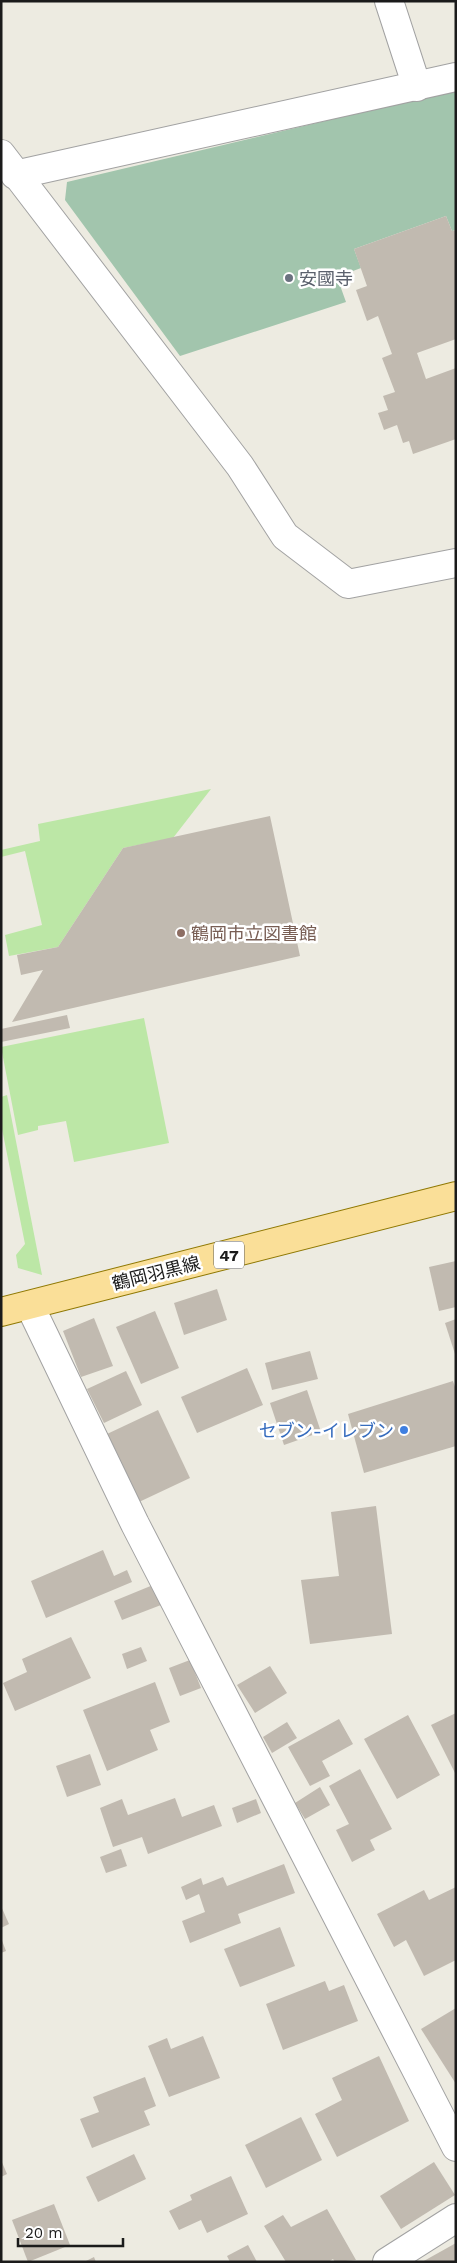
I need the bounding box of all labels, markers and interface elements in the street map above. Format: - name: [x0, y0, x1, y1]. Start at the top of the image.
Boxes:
- place label: 安國寺: [299, 268, 353, 289]
- marker: 安國寺: [283, 272, 295, 284]
- place label: 鶴岡市立図書館: [191, 923, 317, 944]
- marker: 鶴岡市立図書館: [175, 927, 187, 939]
- road number: 47: [214, 1242, 244, 1268]
- street label: 鶴岡羽黒線: [110, 1252, 202, 1294]
- place label: セブン-イレブン: [259, 1420, 394, 1441]
- marker: セブン-イレブン: [398, 1424, 410, 1436]
- scale bar: [18, 2216, 122, 2248]
- text: 20 m: [25, 2224, 63, 2242]

